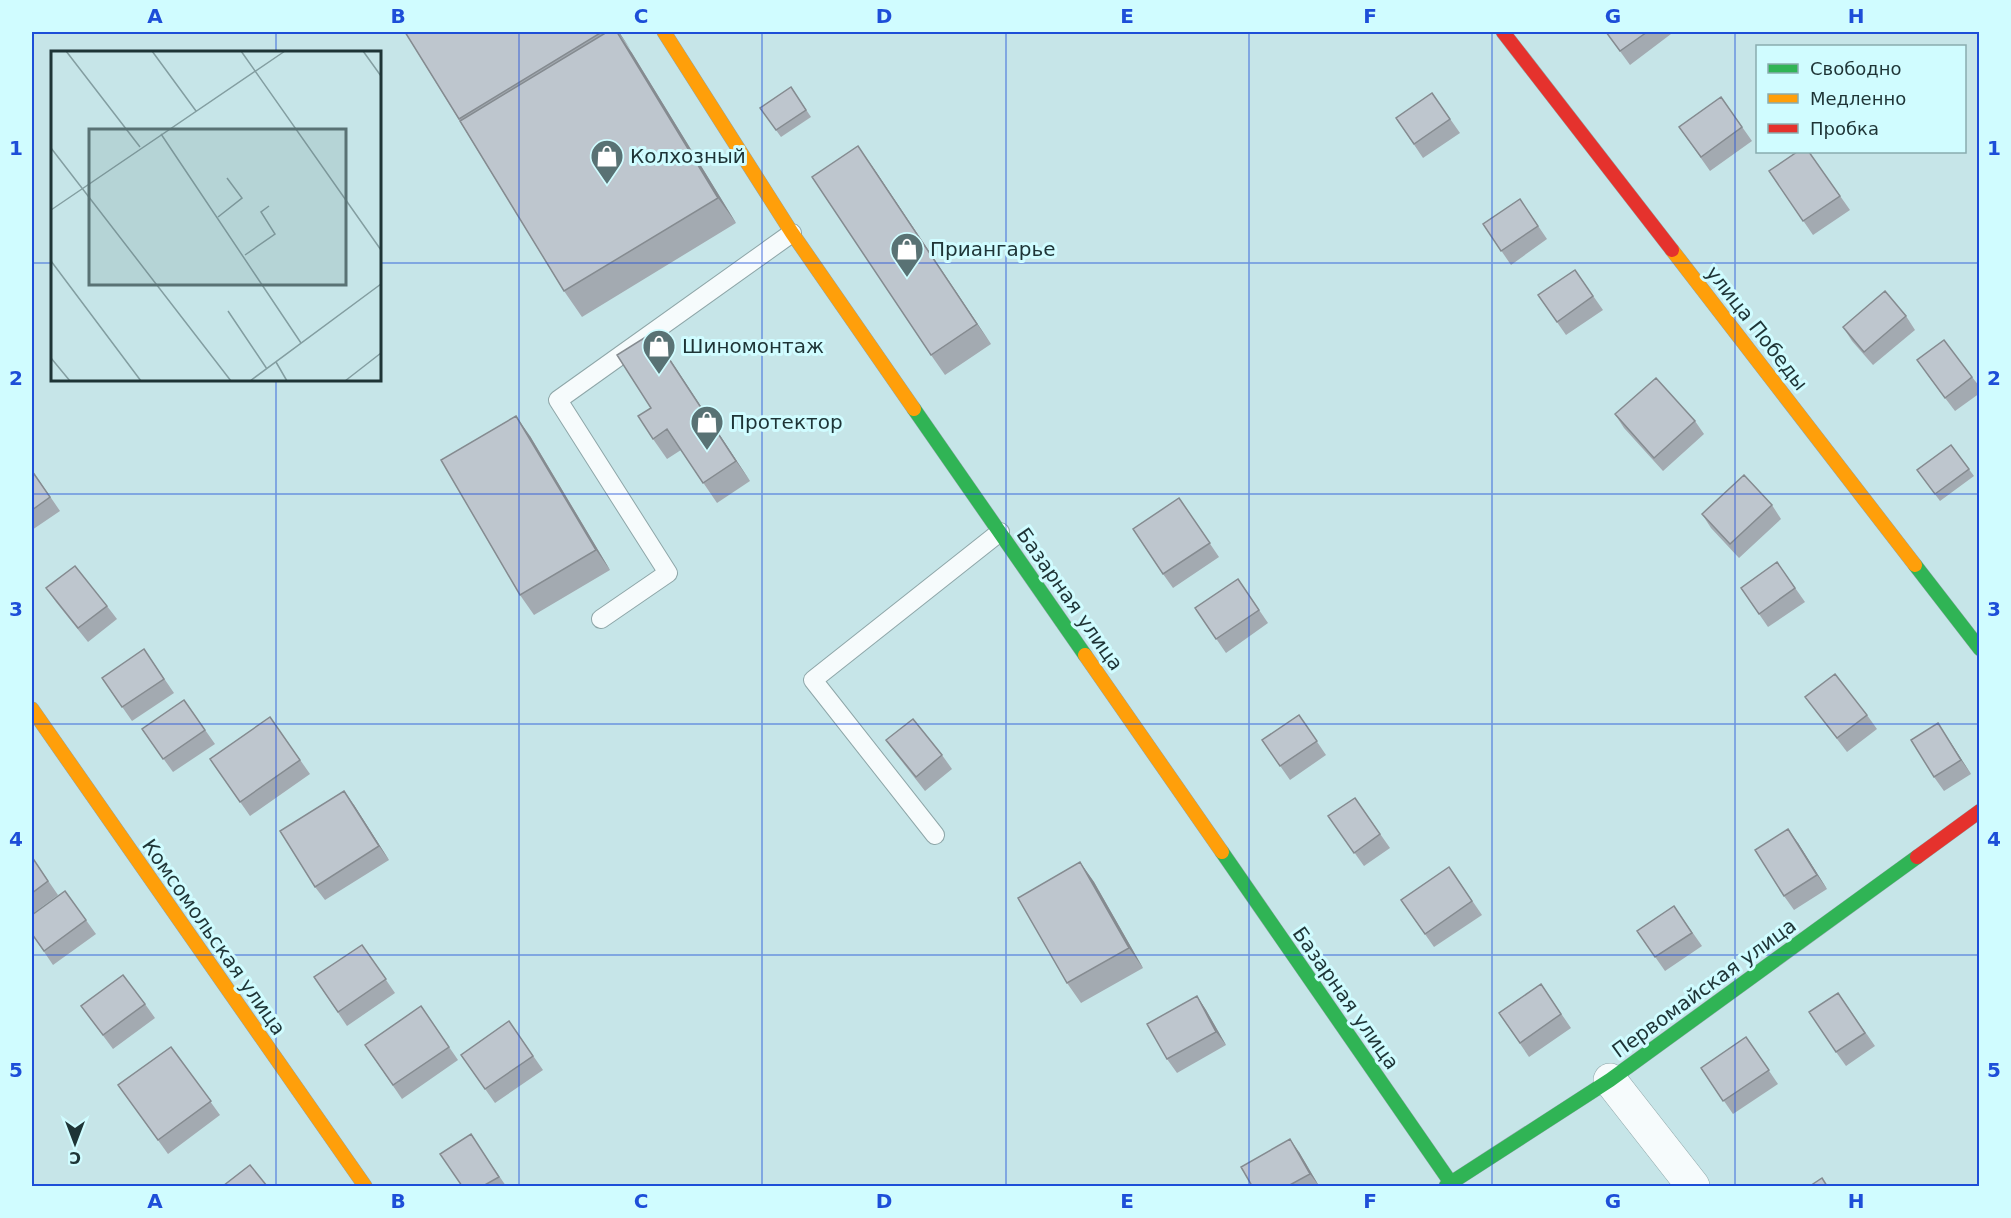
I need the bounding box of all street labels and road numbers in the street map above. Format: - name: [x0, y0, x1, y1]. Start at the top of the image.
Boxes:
- street label: улица Победы: [1701, 261, 1813, 395]
- street label: Базарная улица: [1012, 523, 1128, 675]
- street label: Комсомольская улица: [137, 834, 291, 1040]
- street label: Первомайская улица: [1607, 913, 1801, 1063]
- street label: Базарная улица: [1288, 922, 1404, 1074]

